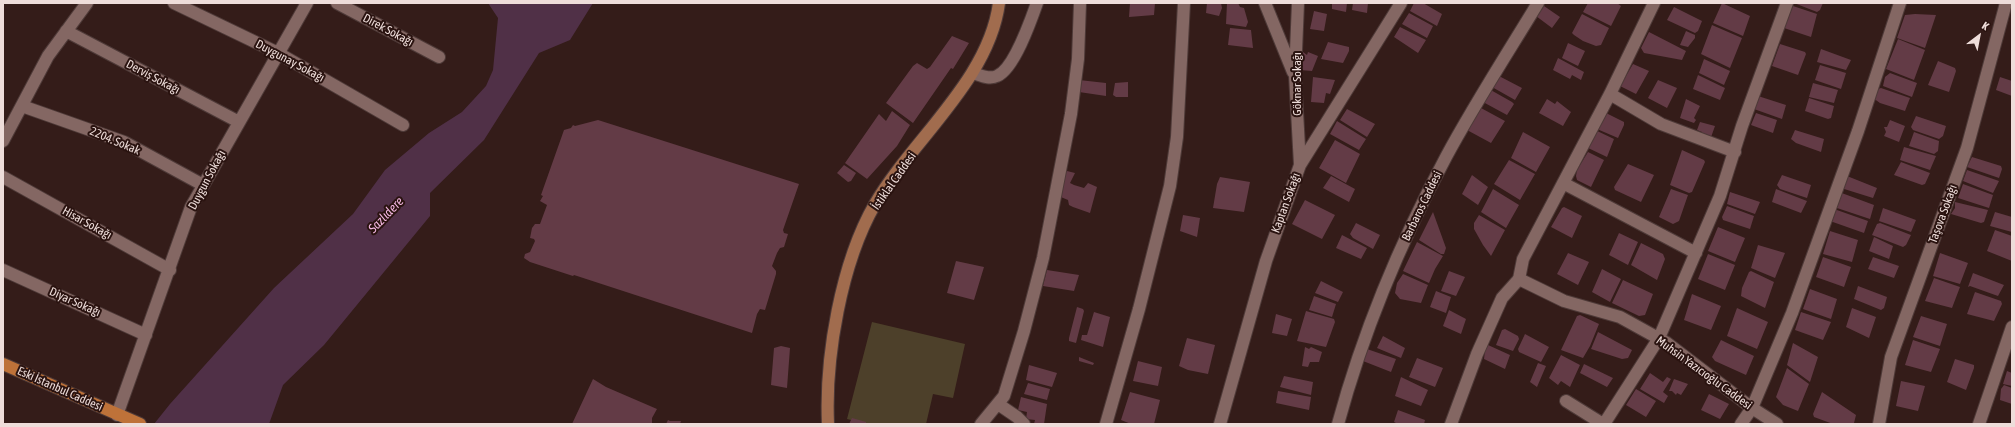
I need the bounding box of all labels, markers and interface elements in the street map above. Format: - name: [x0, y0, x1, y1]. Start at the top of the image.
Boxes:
- street label: Direk Sokağı: [360, 11, 416, 49]
- north arrow: [1959, 16, 1999, 56]
- text: K: [1980, 19, 1991, 32]
- street label: Duygunay Sokağı: [253, 37, 327, 85]
- street label: Göknar Sokağı: [1290, 52, 1304, 116]
- street label: Derviş Sokağı: [124, 57, 182, 97]
- street label: 2204. Sokak: [88, 124, 142, 158]
- street label: Duygun Sokağı: [185, 148, 229, 212]
- street label: İstiklal Caddesi: [869, 149, 919, 213]
- street label: Barbaros Caddesi: [1399, 169, 1445, 243]
- street label: Kaptan Sokağı: [1268, 171, 1304, 235]
- street label: Taşova Sokağı: [1926, 183, 1960, 245]
- water label: Sazlıdere: [365, 194, 407, 236]
- street label: Hisar Sokağı: [60, 204, 114, 242]
- street label: Diyar Sokağı: [47, 284, 103, 320]
- street label: Muhsin Yazıcıoğlu Caddesi: [1653, 333, 1755, 413]
- street label: Eski İstanbul Caddesi: [15, 364, 105, 414]

